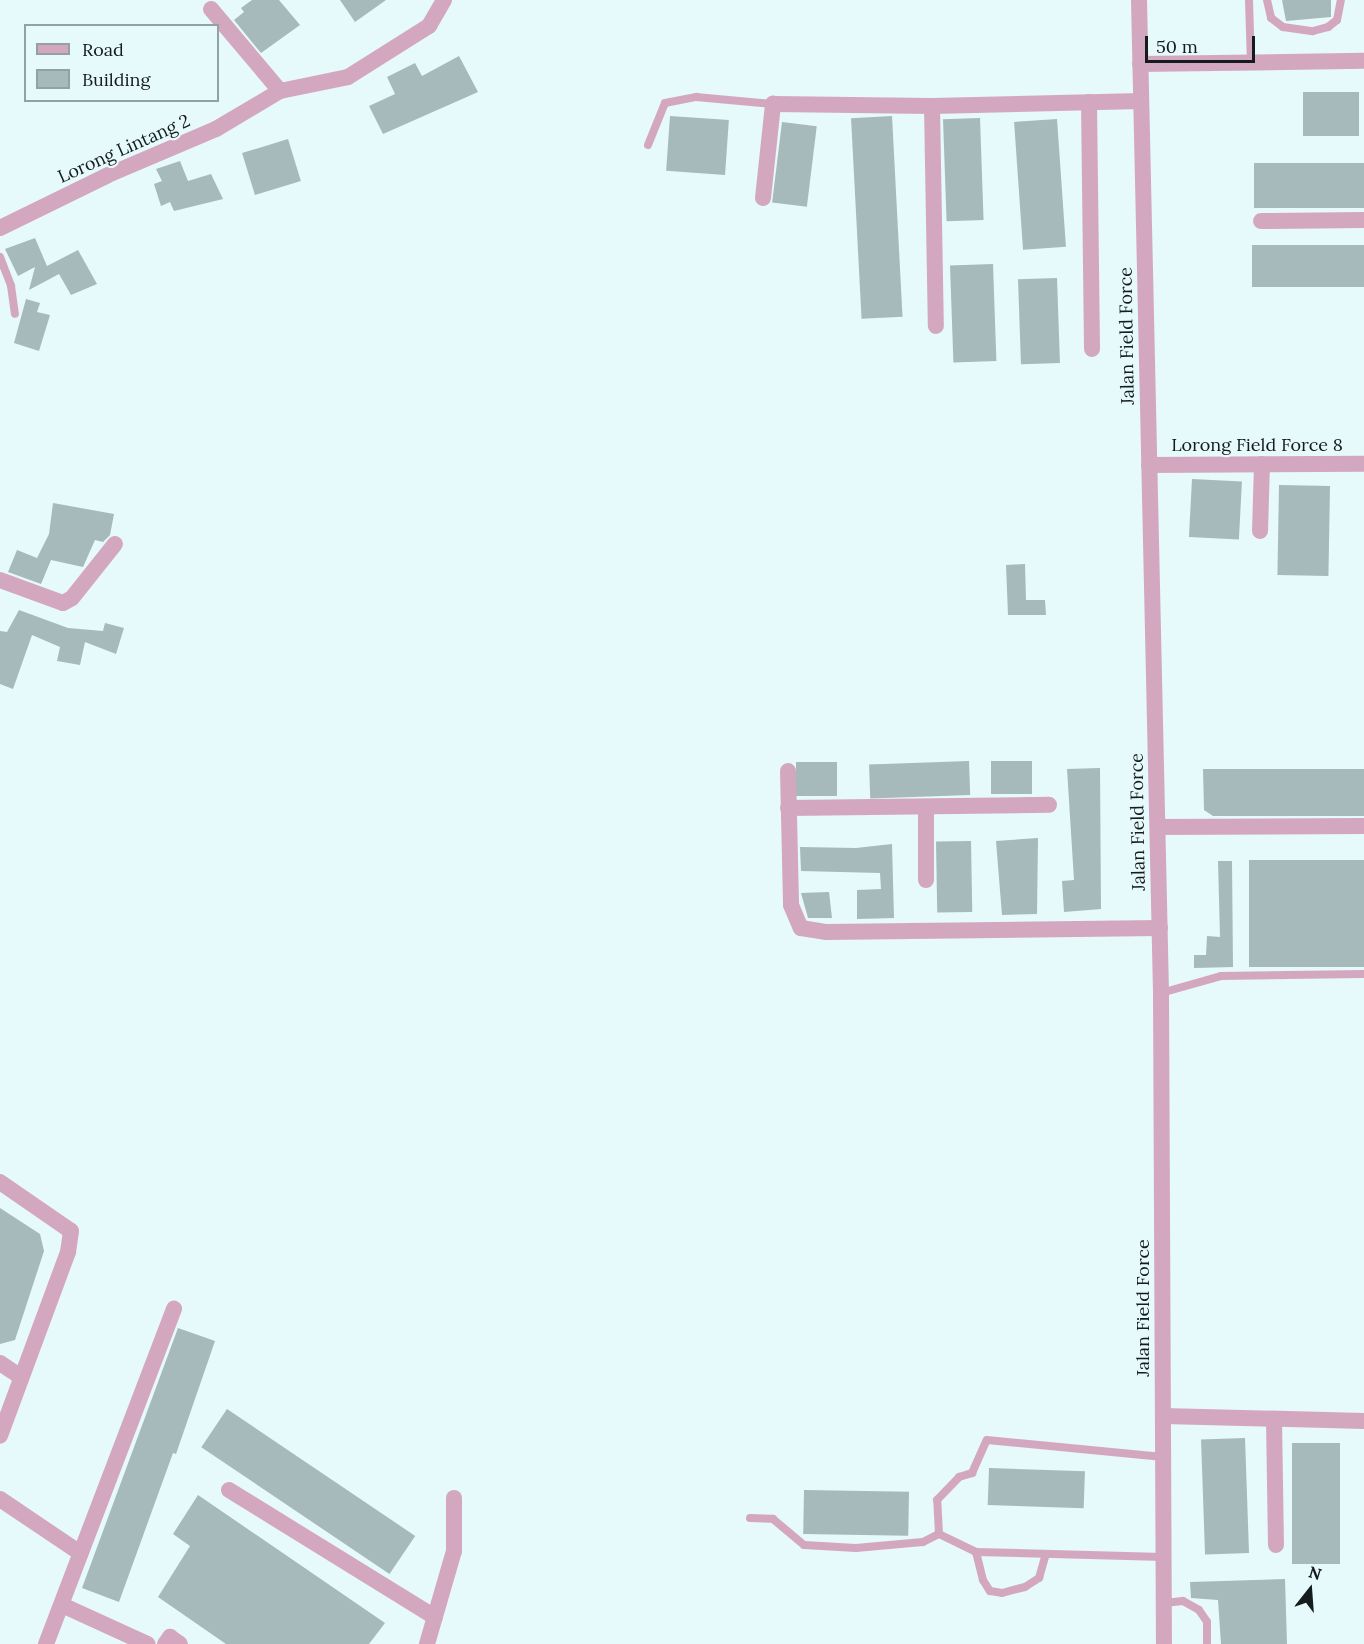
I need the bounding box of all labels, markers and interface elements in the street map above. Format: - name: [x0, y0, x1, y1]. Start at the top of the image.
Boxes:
- legend: [24, 24, 219, 102]
- scale bar: [1148, 24, 1258, 62]
- text: 50 m: [1156, 35, 1198, 58]
- text: Road: [82, 38, 124, 61]
- text: Building: [82, 68, 150, 91]
- street label: Lorong Lintang 2: [55, 110, 193, 188]
- street label: Jalan Field Force: [1115, 267, 1139, 405]
- street label: Lorong Field Force 8: [1171, 434, 1343, 456]
- street label: Jalan Field Force: [1126, 753, 1150, 891]
- street label: Jalan Field Force: [1132, 1239, 1154, 1377]
- north arrow: [1280, 1560, 1340, 1620]
- text: N: [1306, 1561, 1324, 1584]

